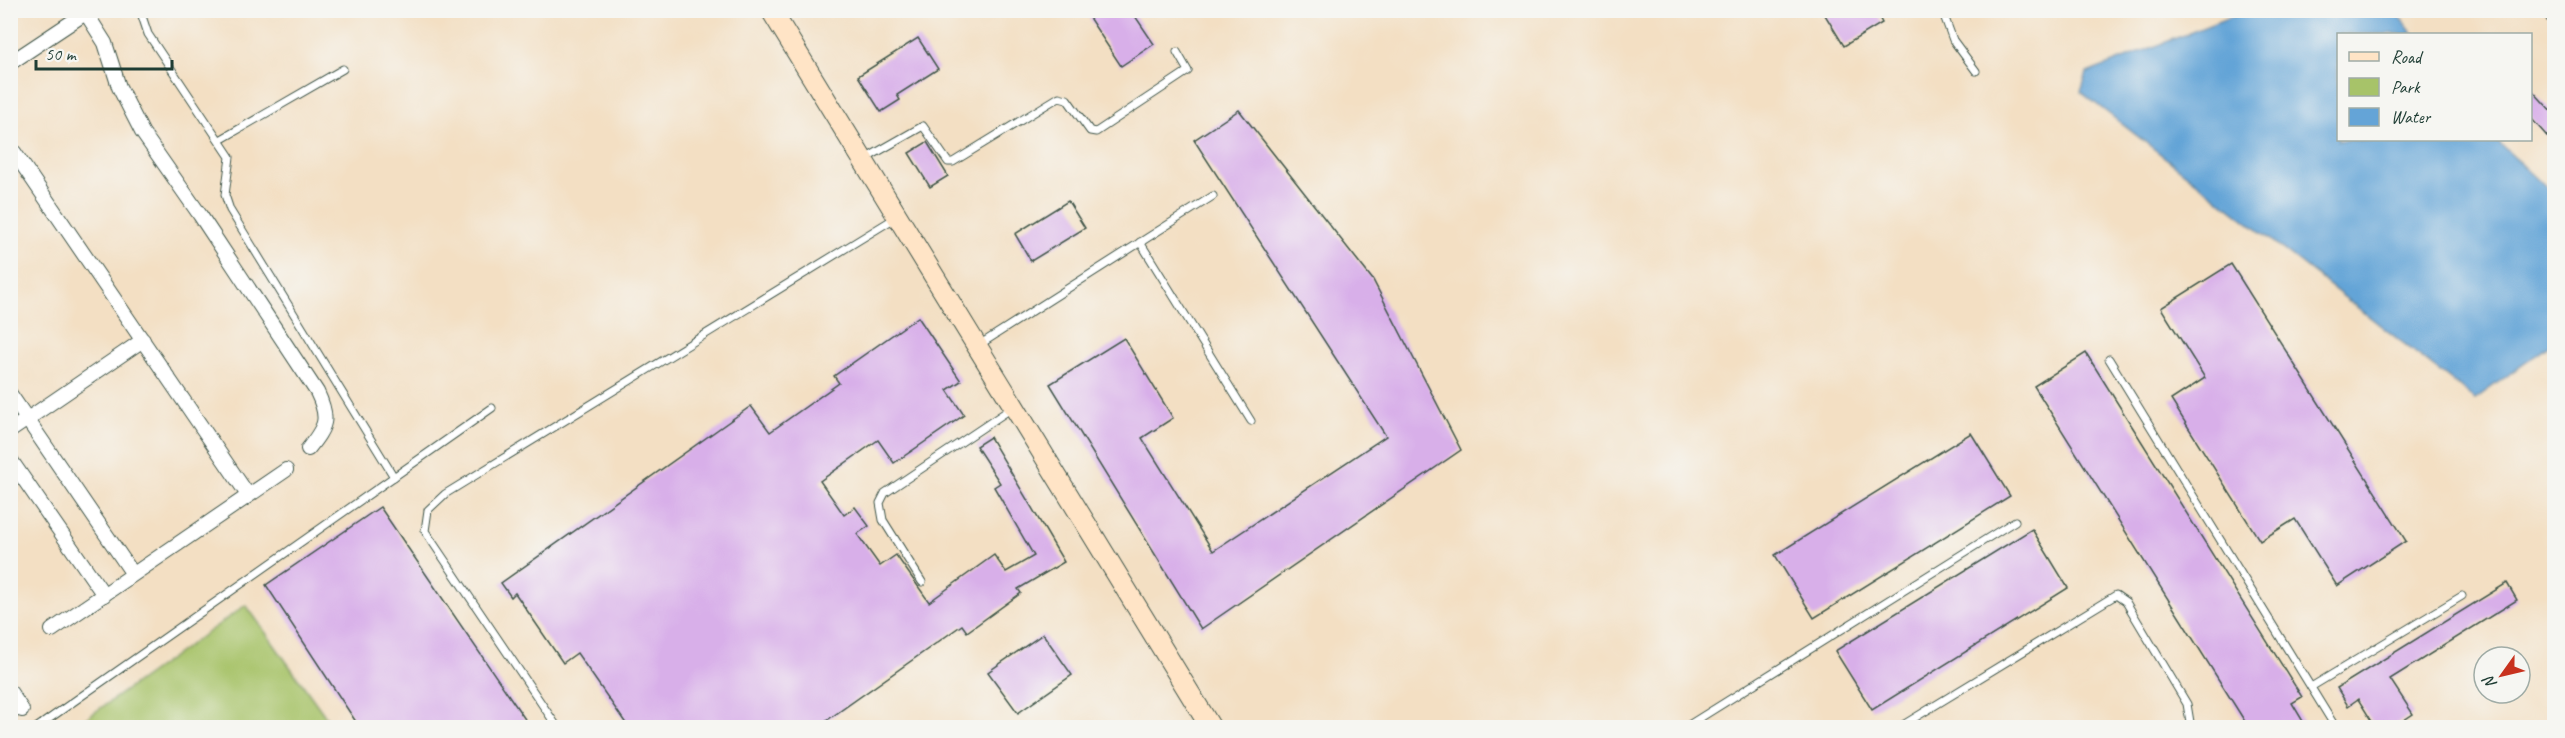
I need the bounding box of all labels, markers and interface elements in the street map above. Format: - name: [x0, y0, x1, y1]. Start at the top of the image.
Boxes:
- scale bar: [36, 33, 172, 71]
- legend: [2337, 33, 2532, 141]
- text: 50 m: [45, 43, 78, 65]
- text: Road: [2391, 46, 2424, 68]
- text: Park: [2391, 76, 2421, 98]
- text: Water: [2391, 106, 2432, 128]
- north arrow: [2472, 645, 2532, 705]
- text: N: [2478, 671, 2501, 693]

